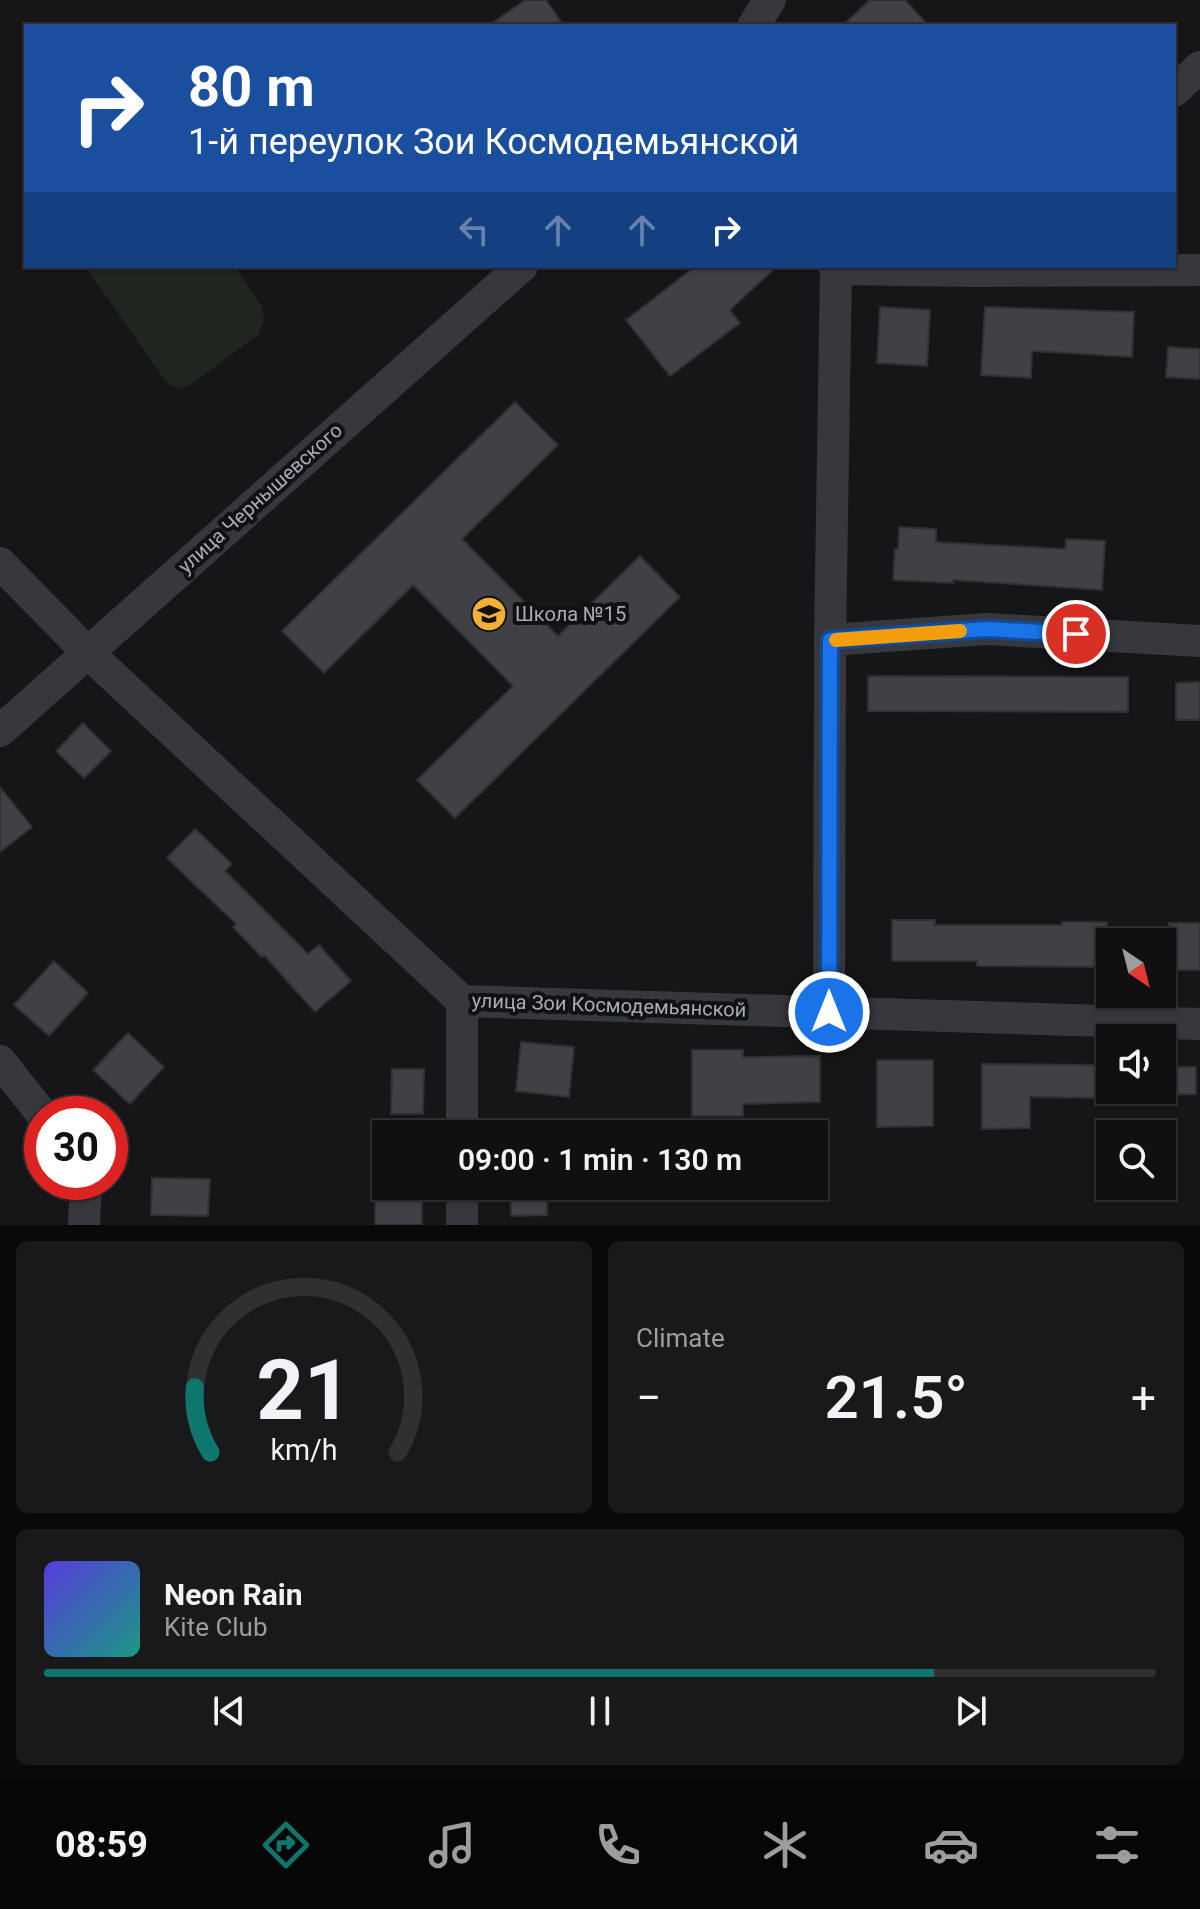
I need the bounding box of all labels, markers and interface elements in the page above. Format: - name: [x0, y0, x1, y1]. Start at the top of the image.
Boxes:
- text: 80 m: [188, 54, 315, 120]
- icon: right: [56, 56, 160, 160]
- text: 1-й переулок Зои Космодемьянской: [188, 121, 799, 163]
- icon: left: [452, 208, 496, 252]
- icon: ahead: [536, 208, 580, 252]
- icon: ahead: [620, 208, 664, 252]
- icon: right: [704, 208, 748, 252]
- street label: улица Чернышевского: [173, 418, 347, 578]
- school or university icon: Школа №15: [470, 595, 508, 633]
- pin: [1042, 600, 1110, 668]
- place label: Школа №15: [515, 602, 626, 626]
- icon: arrive: [1054, 612, 1098, 656]
- north arrow: [1096, 928, 1176, 1008]
- map controls: [1096, 928, 1176, 1200]
- position arrow: [787, 970, 871, 1054]
- street label: улица Зои Космодемьянской: [471, 988, 747, 1022]
- button: sound: [1096, 1024, 1176, 1104]
- speed limit sign: 30: [24, 1096, 128, 1200]
- button: search: [1096, 1120, 1176, 1200]
- text: 09:00 · 1 min · 130 m: [458, 1142, 742, 1177]
- text: Climate: [636, 1323, 725, 1353]
- text: 21: [256, 1342, 352, 1439]
- text: 21.5°: [825, 1362, 968, 1433]
- text: −: [636, 1372, 661, 1424]
- text: +: [1131, 1372, 1156, 1424]
- text: km/h: [270, 1433, 338, 1467]
- text: Neon Rain: [164, 1577, 303, 1612]
- text: Kite Club: [164, 1612, 268, 1642]
- icon: previous: [207, 1689, 251, 1733]
- icon: pause: [578, 1689, 622, 1733]
- icon: next: [949, 1689, 993, 1733]
- icon: directions: [258, 1817, 314, 1873]
- icon: music: [424, 1817, 480, 1873]
- icon: phone: [590, 1817, 646, 1873]
- icon: climate: [757, 1817, 813, 1873]
- icon: car: [923, 1817, 979, 1873]
- icon: filters: [1089, 1817, 1145, 1873]
- text: 08:59: [55, 1824, 148, 1866]

